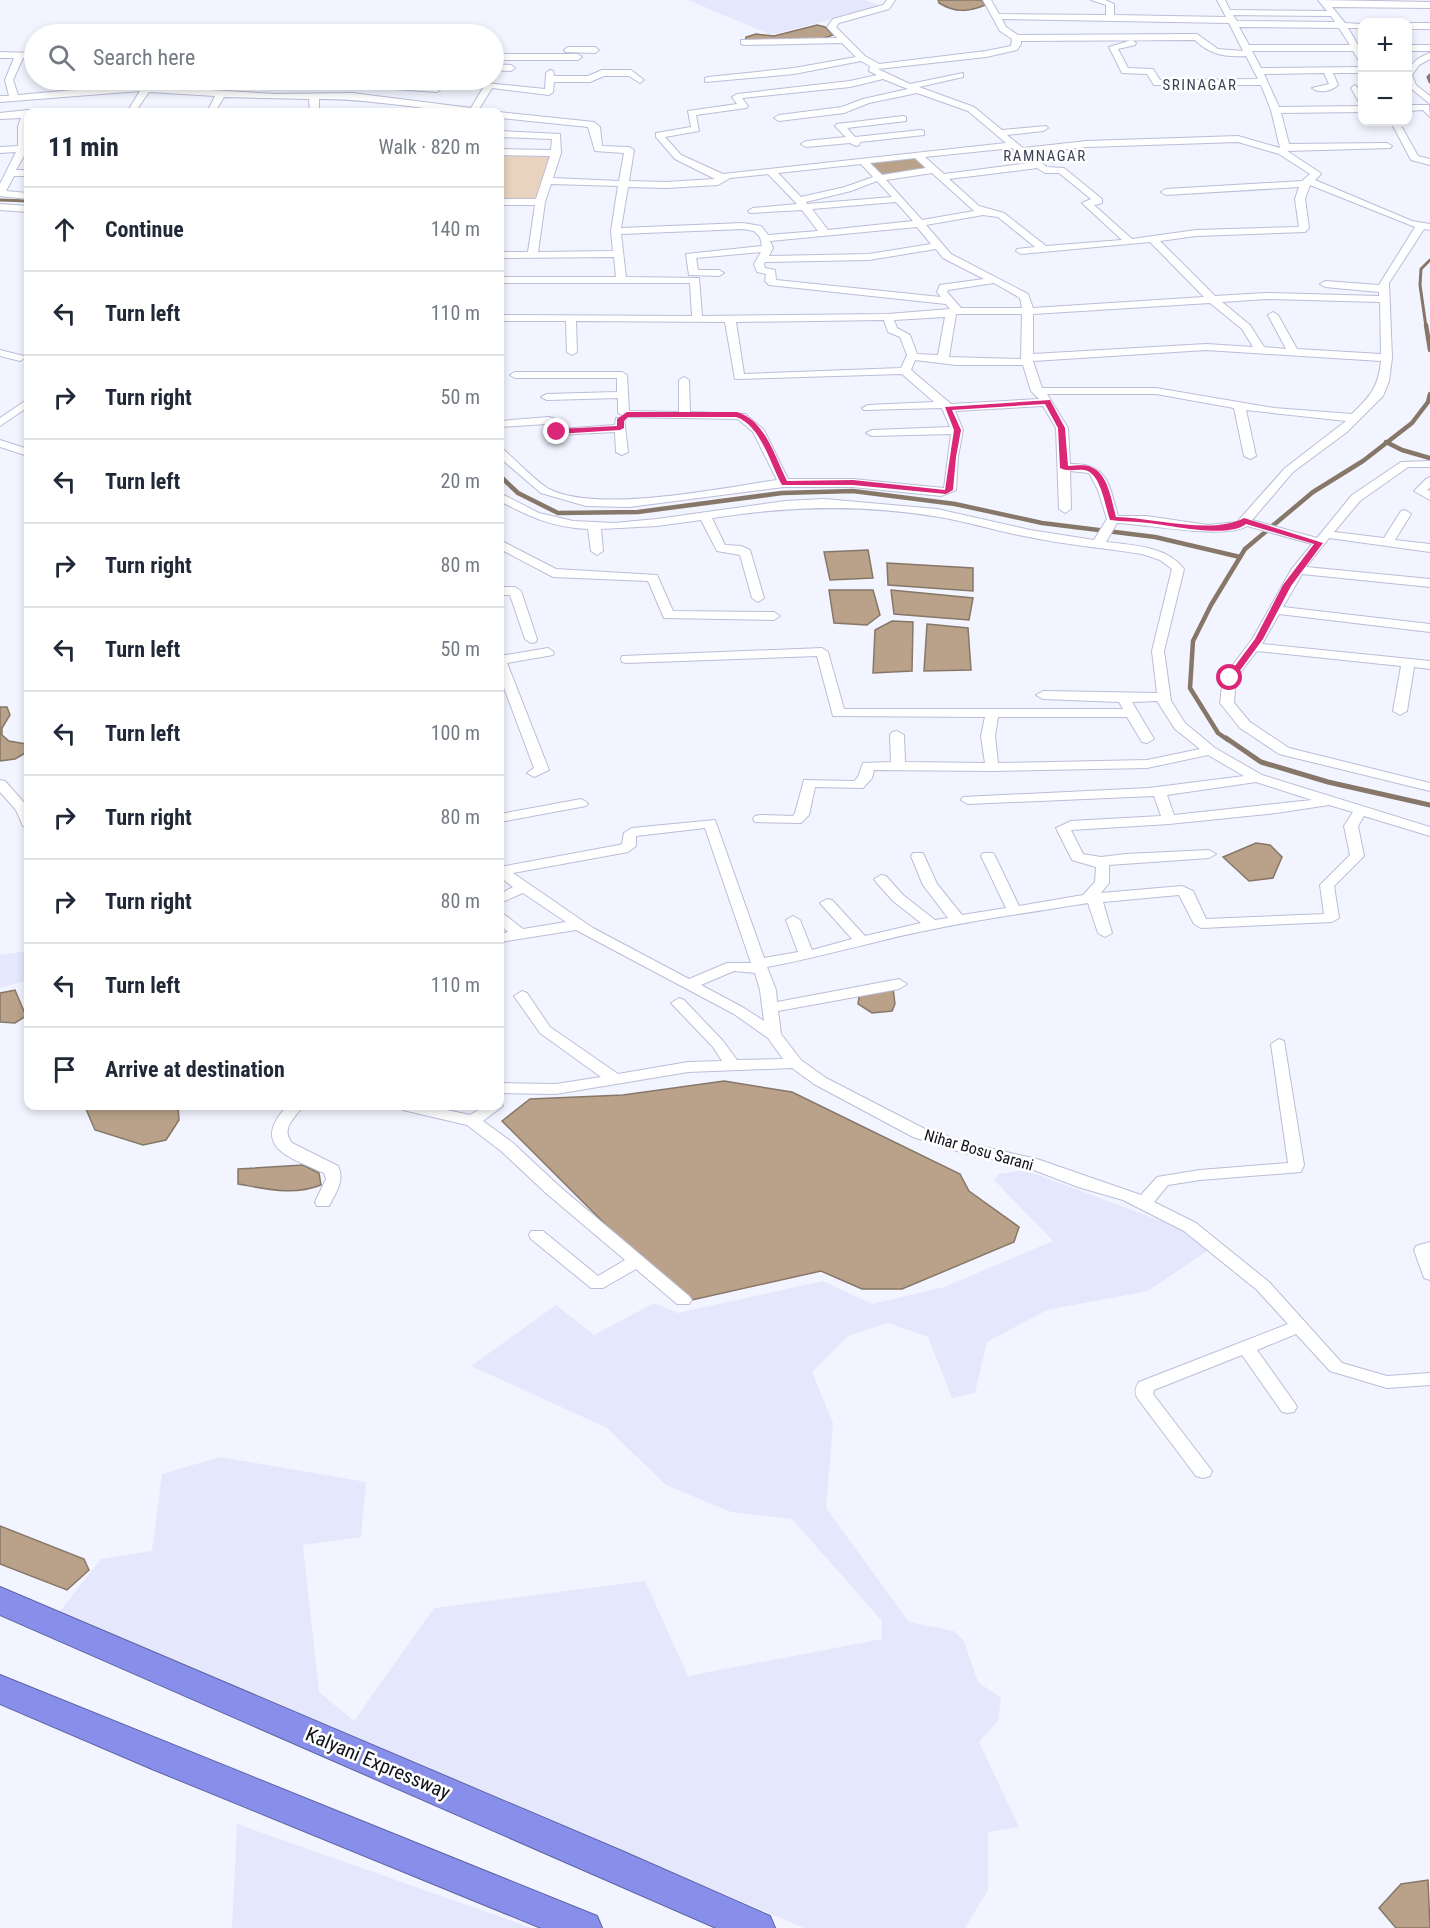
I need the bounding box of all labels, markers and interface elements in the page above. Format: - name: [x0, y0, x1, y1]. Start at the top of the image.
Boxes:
- map controls: [1358, 18, 1412, 126]
- button: +: [1358, 18, 1412, 72]
- search box: [24, 24, 504, 90]
- icon: search: [45, 41, 78, 74]
- text: Search here: [93, 45, 195, 70]
- button: −: [1358, 72, 1412, 126]
- district label: SRINAGAR: [1163, 76, 1237, 94]
- text: 11 min: [48, 132, 119, 162]
- text: Walk · 820 m: [379, 135, 480, 159]
- district label: RAMNAGAR: [1003, 147, 1087, 165]
- icon: ahead: [48, 213, 81, 246]
- text: Continue: [105, 217, 184, 242]
- text: 140 m: [431, 217, 480, 241]
- icon: left: [48, 297, 81, 330]
- text: Turn left: [105, 301, 180, 326]
- text: 110 m: [431, 301, 480, 325]
- icon: right: [48, 381, 81, 414]
- text: Turn right: [105, 385, 192, 410]
- text: 50 m: [441, 385, 480, 409]
- route end: [543, 418, 569, 444]
- icon: left: [48, 465, 81, 498]
- text: Turn left: [105, 469, 180, 494]
- text: 20 m: [441, 469, 480, 493]
- icon: right: [48, 549, 81, 582]
- text: Turn right: [105, 553, 192, 578]
- text: 80 m: [441, 553, 480, 577]
- icon: left: [48, 633, 81, 666]
- text: Turn left: [105, 637, 180, 662]
- text: 50 m: [441, 637, 480, 661]
- route start: [1216, 664, 1242, 690]
- icon: left: [48, 717, 81, 750]
- text: Turn left: [105, 721, 180, 746]
- text: 100 m: [431, 721, 480, 745]
- icon: right: [48, 801, 81, 834]
- text: Turn right: [105, 805, 192, 830]
- text: 80 m: [441, 805, 480, 829]
- icon: right: [48, 885, 81, 918]
- text: Turn right: [105, 889, 192, 914]
- text: 80 m: [441, 889, 480, 913]
- icon: left: [48, 969, 81, 1002]
- text: Turn left: [105, 973, 180, 998]
- text: 110 m: [431, 973, 480, 997]
- icon: arrive: [48, 1053, 81, 1086]
- text: Arrive at destination: [105, 1057, 285, 1082]
- street label: Nihar Bosu Sarani: [922, 1125, 1036, 1175]
- street label: Kalyani Expressway: [302, 1722, 454, 1804]

